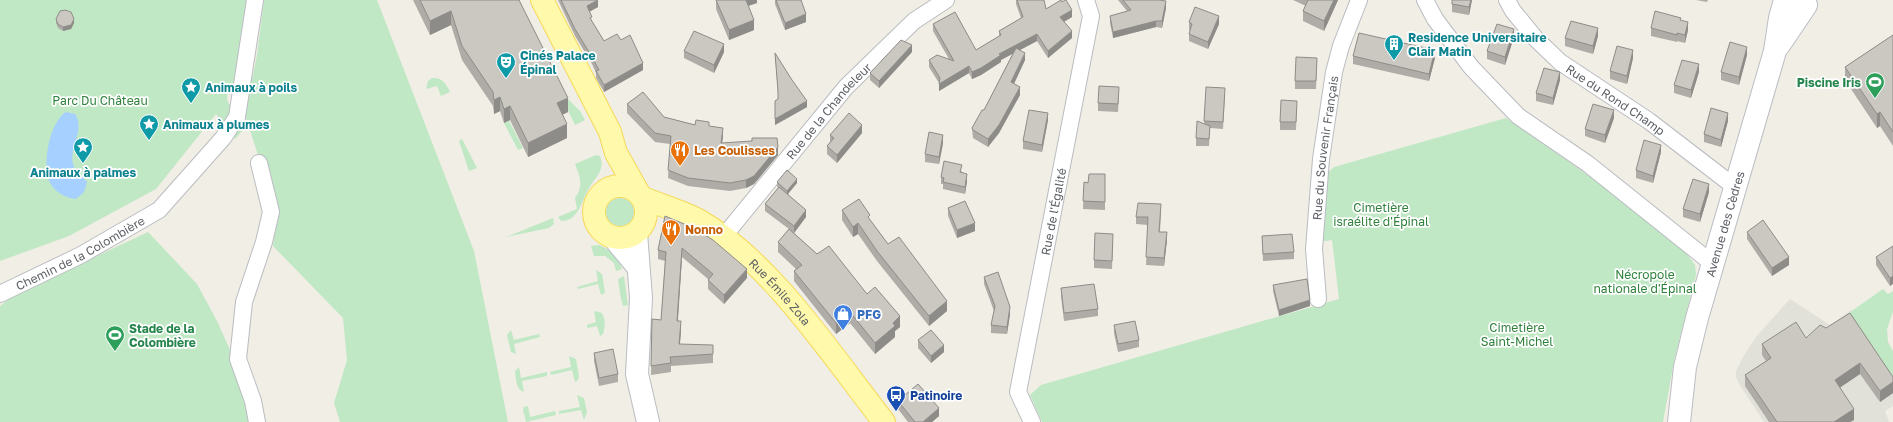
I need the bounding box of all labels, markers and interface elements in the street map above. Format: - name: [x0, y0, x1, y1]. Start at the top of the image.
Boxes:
- place label: Residence Universitaire Clair Matin: [1408, 30, 1547, 59]
- building icon: Residence Universitaire Clair Matin: [1383, 33, 1405, 61]
- place label: Cinés Palace Épinal: [520, 48, 596, 77]
- theatre icon: Cinés Palace Épinal: [495, 51, 517, 79]
- street label: Rue de la Chandeleur: [783, 59, 874, 162]
- street label: Rue du Rond Champ: [1563, 61, 1668, 138]
- sports icon: Piscine Iris: [1864, 71, 1886, 99]
- street label: Rue du Souvenir Français: [1309, 74, 1341, 221]
- place label: Piscine Iris: [1797, 75, 1861, 90]
- place icon: Animaux à poils: [180, 76, 202, 104]
- place label: Animaux à poils: [205, 80, 297, 95]
- park label: Parc Du Château: [52, 93, 148, 108]
- place icon: Animaux à plumes: [138, 113, 160, 141]
- place label: Animaux à plumes: [163, 117, 270, 132]
- place icon: Animaux à palmes: [72, 136, 94, 164]
- restaurant icon: Les Coulisses: [669, 139, 691, 167]
- place label: Les Coulisses: [694, 143, 775, 158]
- place label: Animaux à palmes: [30, 165, 136, 180]
- street label: Rue de l'Égalité: [1037, 166, 1069, 256]
- street label: Avenue des Cèdres: [1702, 169, 1747, 278]
- park label: Cimetière israélite d'Épinal: [1333, 200, 1429, 229]
- street label: Chemin de la Colombière: [13, 212, 147, 293]
- restaurant icon: Nonno: [660, 218, 682, 246]
- place label: Nonno: [685, 222, 723, 237]
- street label: Rue Émile Zola: [746, 255, 814, 328]
- park label: Nécropole nationale d'Épinal: [1593, 267, 1697, 296]
- shop icon: PFG: [832, 303, 854, 331]
- place label: PFG: [857, 307, 881, 322]
- park label: Cimetière Saint-Michel: [1481, 320, 1553, 349]
- place label: Stade de la Colombière: [129, 321, 196, 350]
- sports icon: Stade de la Colombière: [104, 324, 126, 352]
- bus stop icon: Patinoire: [885, 384, 907, 412]
- place label: Patinoire: [910, 388, 962, 403]

